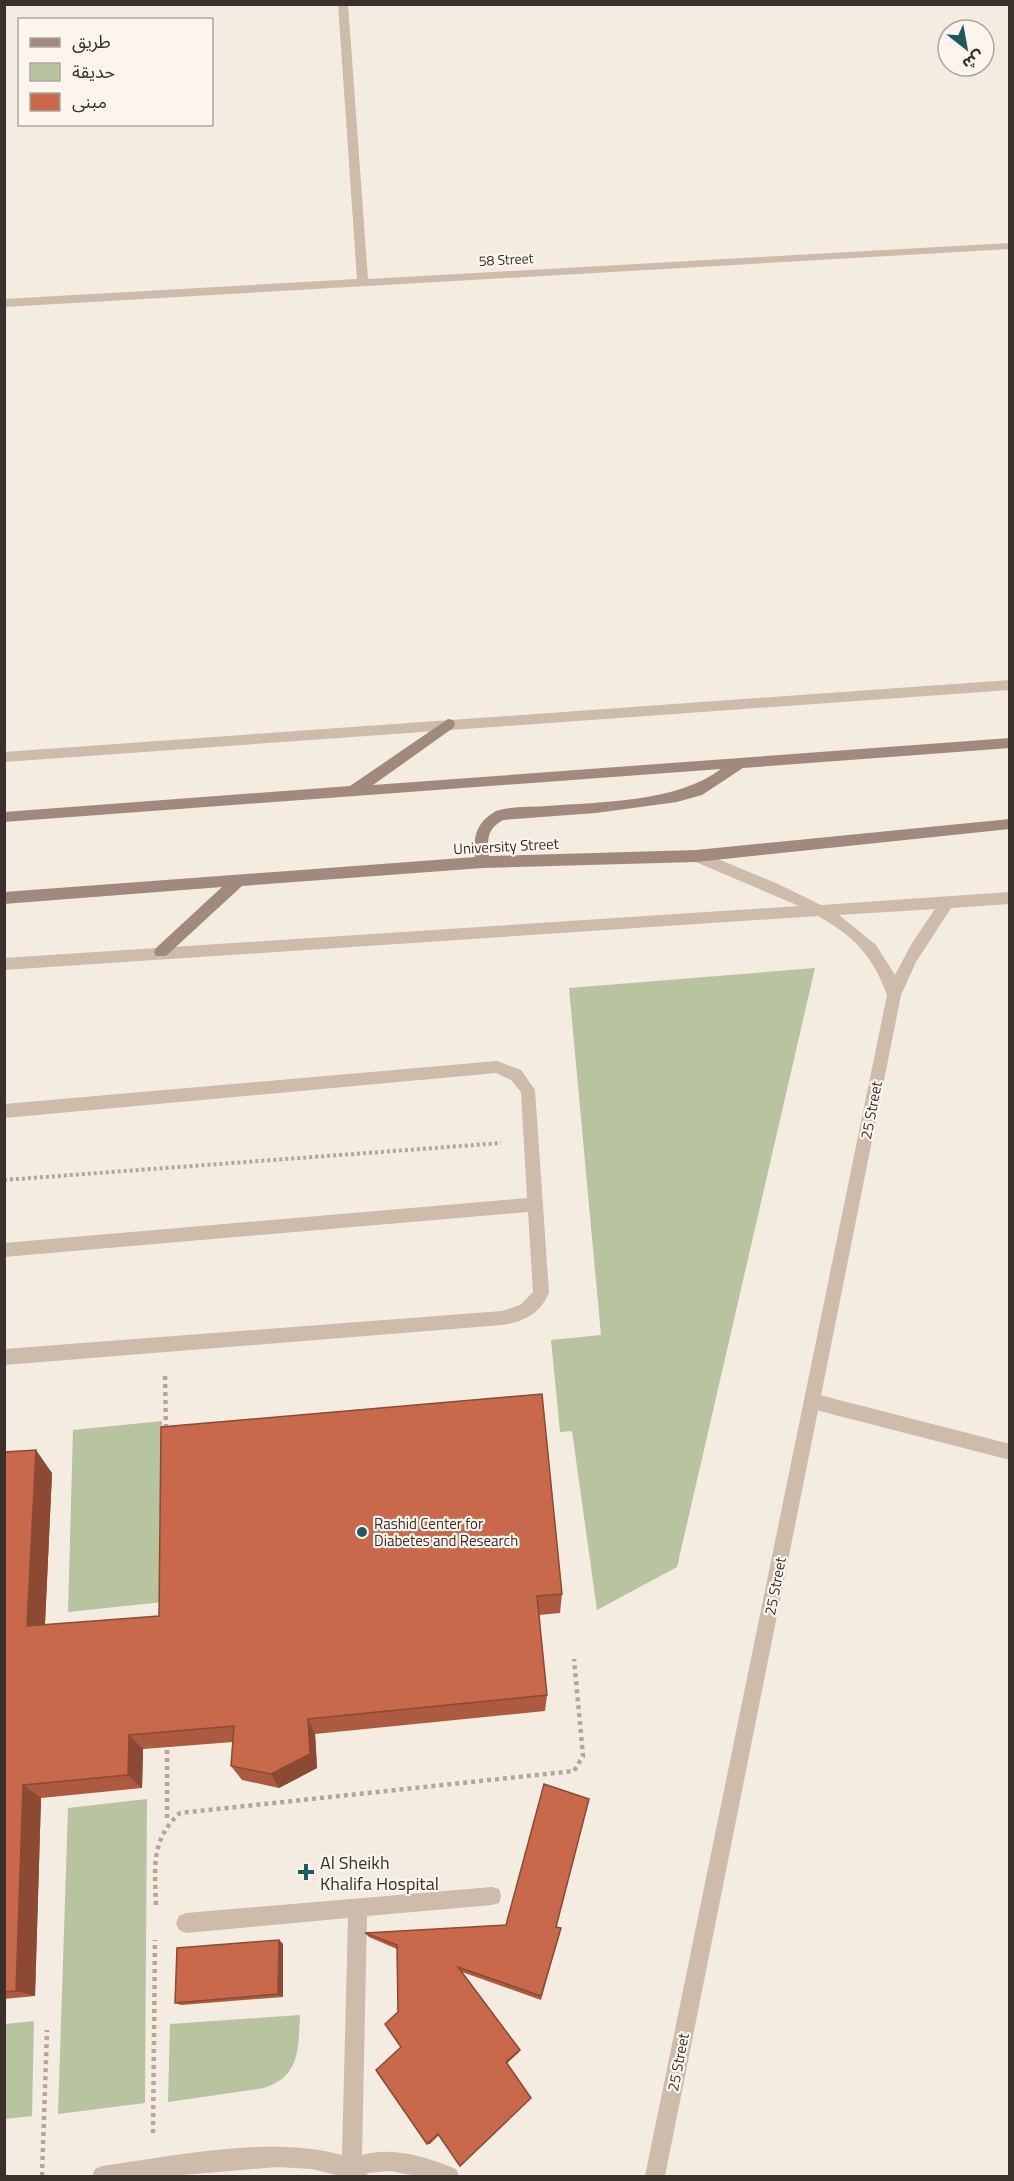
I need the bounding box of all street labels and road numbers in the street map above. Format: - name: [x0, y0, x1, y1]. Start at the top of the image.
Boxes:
- street label: 58 Street: [478, 247, 534, 271]
- street label: University Street: [453, 832, 560, 860]
- street label: 25 Street: [854, 1078, 888, 1141]
- street label: 25 Street: [758, 1554, 792, 1617]
- street label: 25 Street: [661, 2030, 695, 2093]

